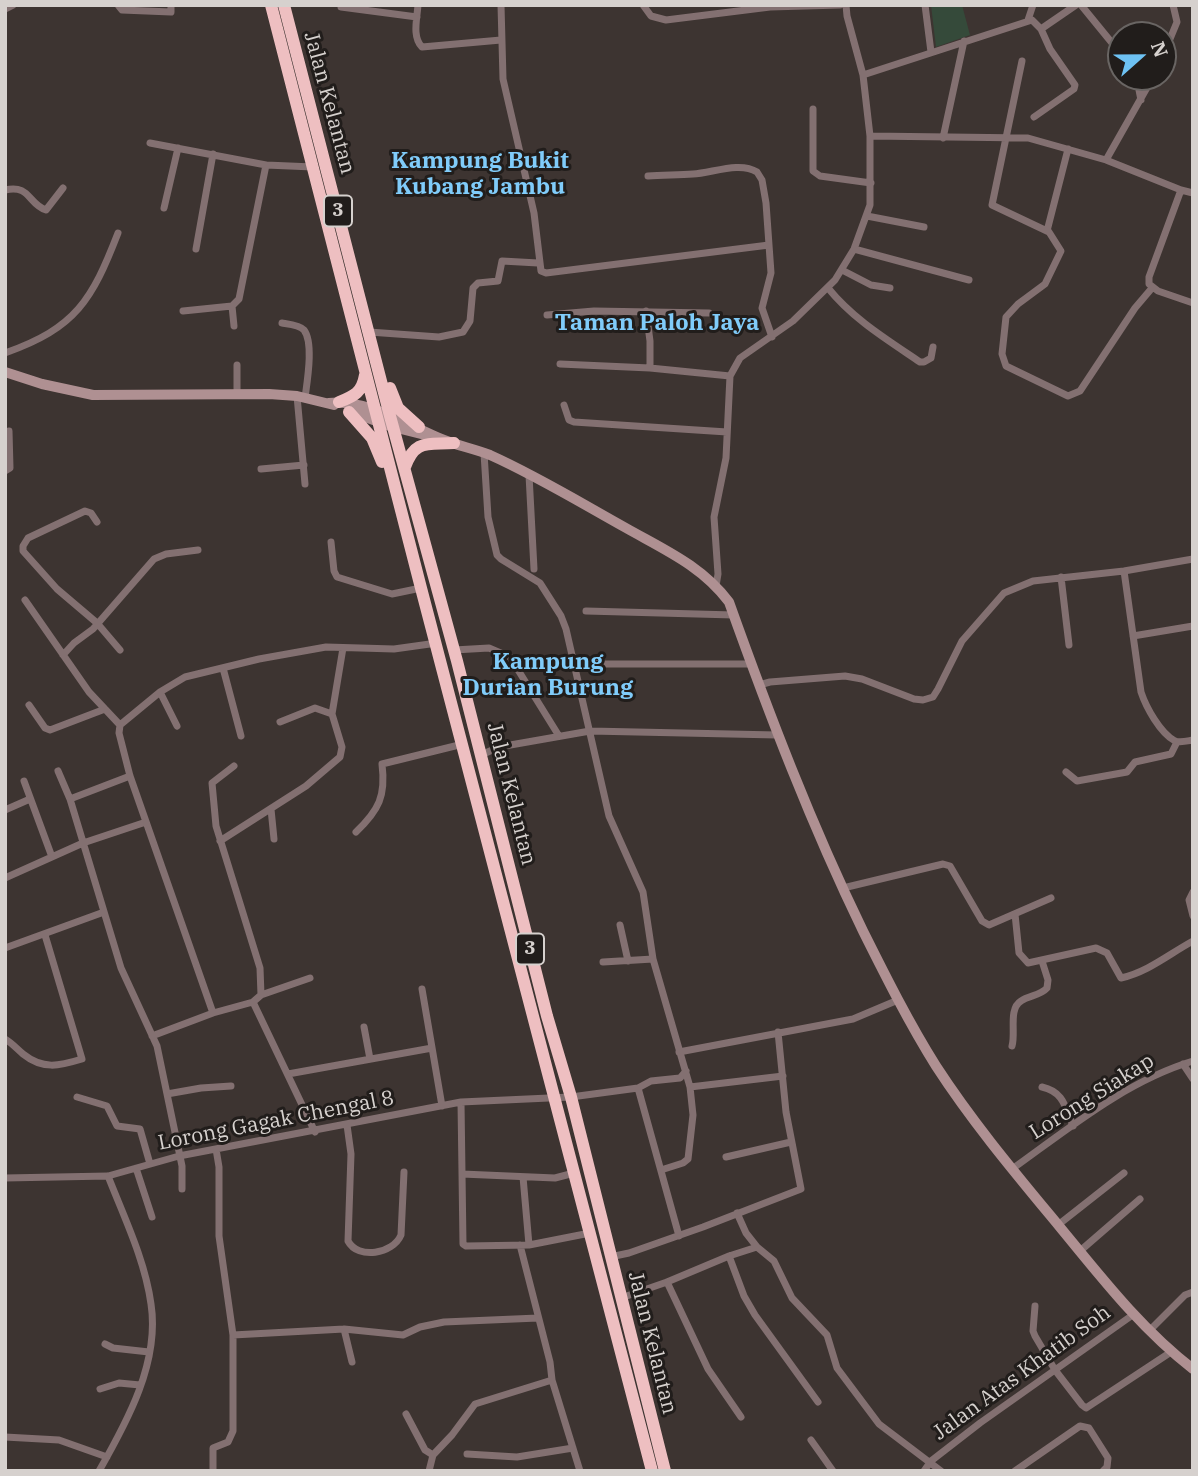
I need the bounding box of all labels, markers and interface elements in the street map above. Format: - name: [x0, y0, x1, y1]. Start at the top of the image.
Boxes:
- north arrow: [1107, 21, 1177, 91]
- street label: Jalan Kelantan: [298, 29, 360, 177]
- text: N: [1146, 38, 1174, 61]
- district label: Kampung Bukit Kubang Jambu: [391, 147, 569, 201]
- road number: 3: [324, 196, 352, 226]
- district label: Taman Paloh Jaya: [555, 309, 759, 337]
- district label: Kampung Durian Burung: [463, 648, 633, 702]
- street label: Jalan Kelantan: [481, 720, 541, 868]
- road number: 3: [516, 934, 544, 965]
- street label: Lorong Siakap: [1025, 1049, 1159, 1145]
- street label: Lorong Gagak Chengal 8: [156, 1086, 396, 1156]
- street label: Jalan Kelantan: [622, 1269, 682, 1417]
- street label: Jalan Atas Khatib Soh: [928, 1300, 1116, 1446]

